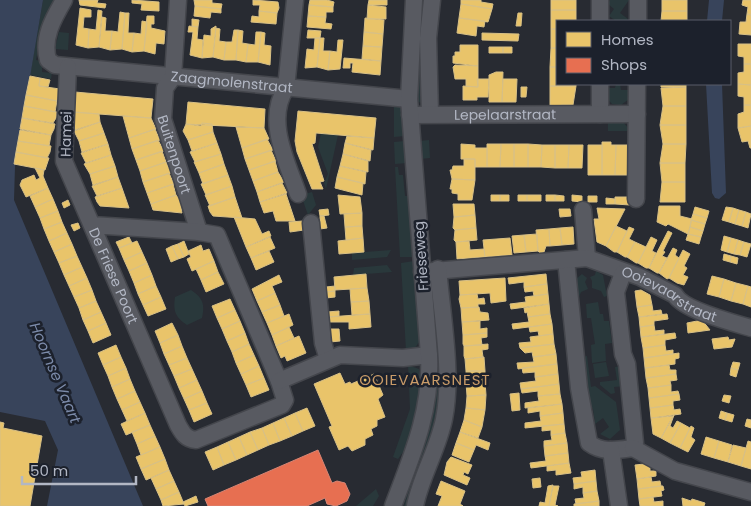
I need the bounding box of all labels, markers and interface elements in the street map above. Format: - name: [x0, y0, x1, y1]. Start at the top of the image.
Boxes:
- legend: [556, 20, 731, 85]
- text: Homes: [601, 29, 654, 50]
- text: Shops: [601, 54, 647, 75]
- street label: Zaagmolenstraat: [170, 66, 293, 98]
- street label: Lepelaarstraat: [454, 104, 556, 125]
- street label: Hamei: [56, 111, 76, 157]
- street label: Buitenpoort: [152, 113, 196, 196]
- street label: Frieseweg: [409, 220, 433, 292]
- street label: De Friese Poort: [84, 224, 143, 327]
- street label: Ooievaarstraat: [619, 261, 719, 327]
- water label: Hoornse Vaart: [25, 319, 86, 427]
- district label: OOIEVAARSNEST: [359, 369, 491, 390]
- scale bar: [22, 454, 136, 486]
- text: 50 m: [30, 460, 68, 481]

